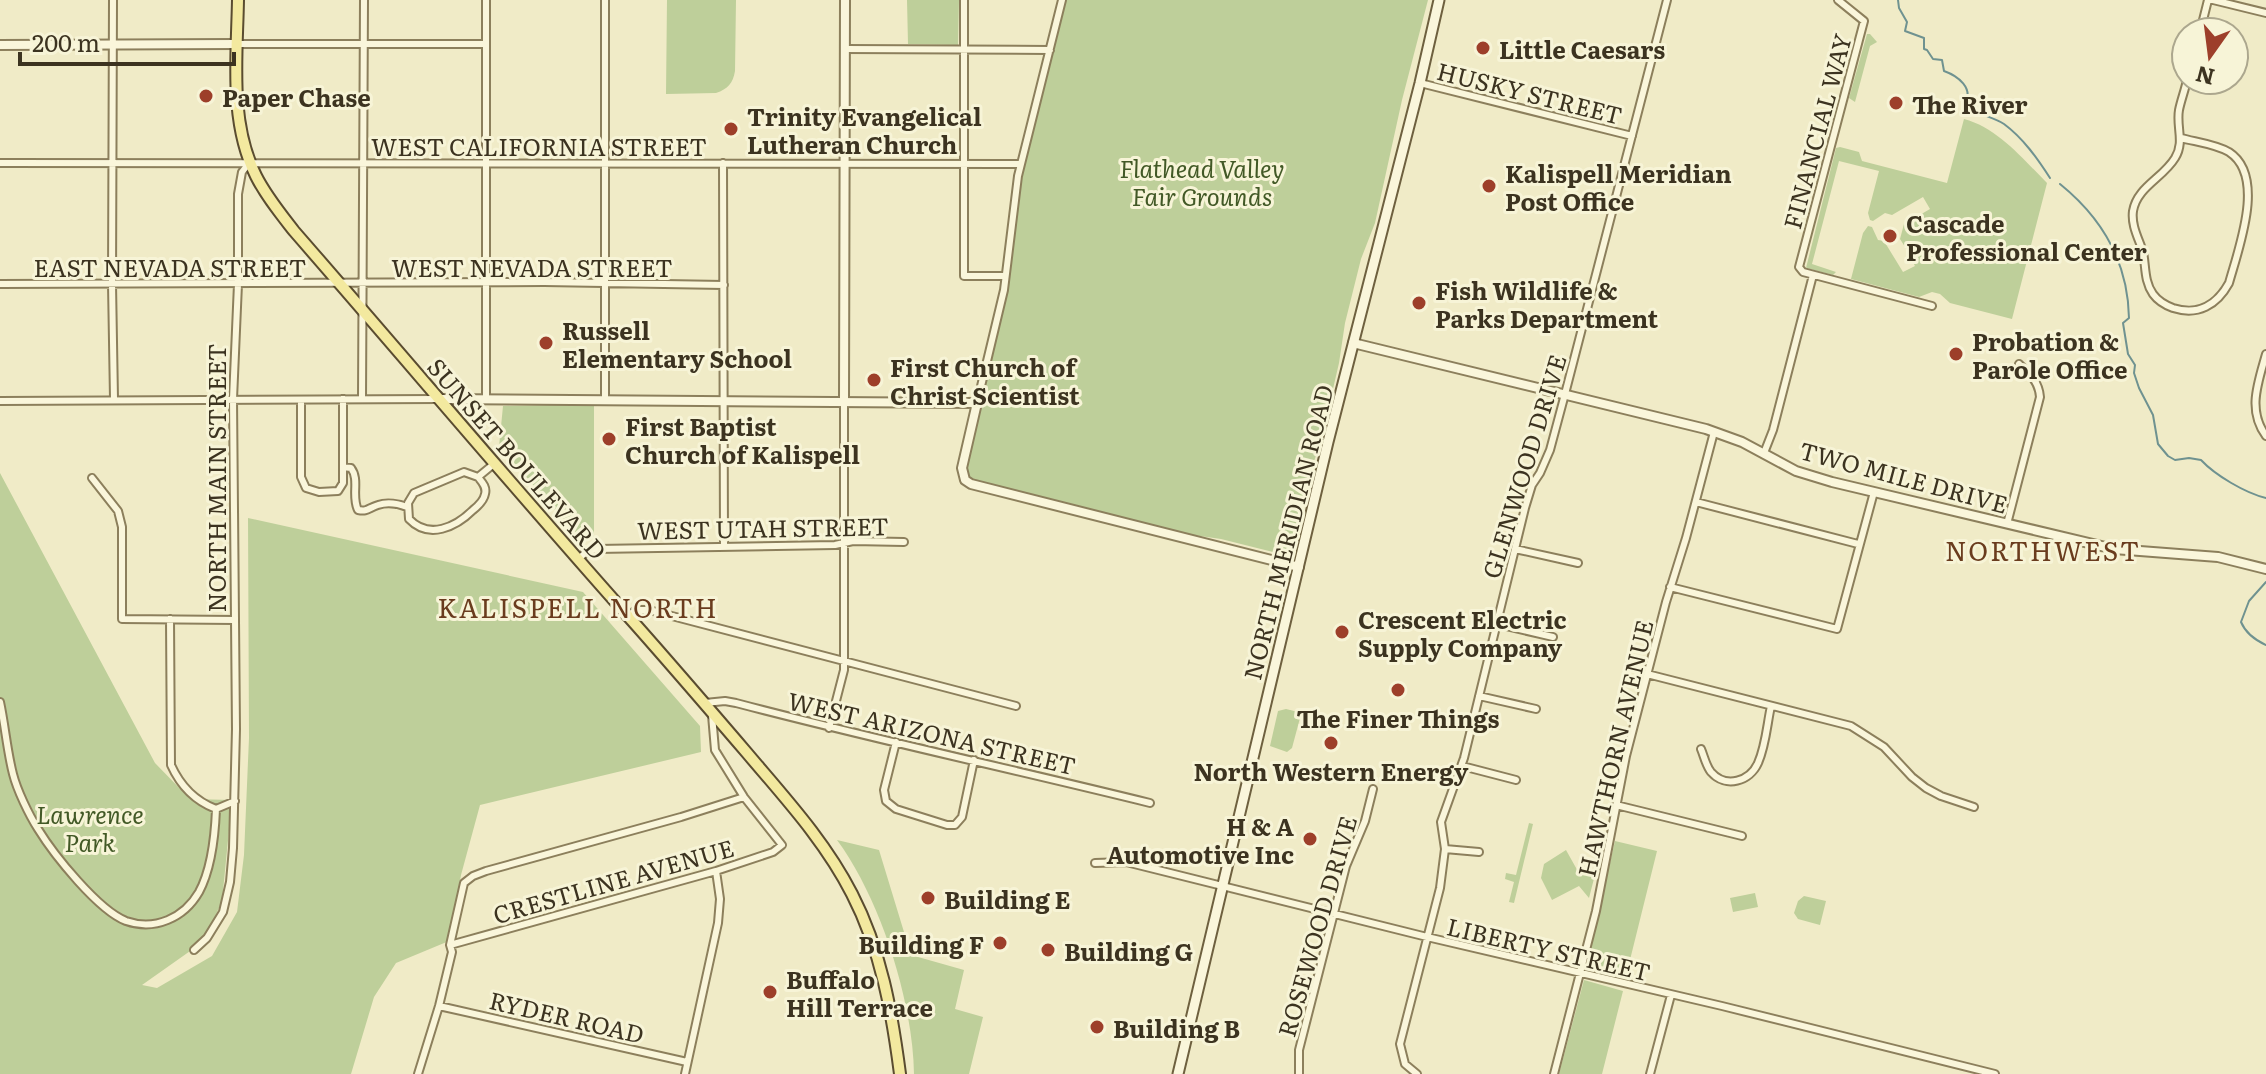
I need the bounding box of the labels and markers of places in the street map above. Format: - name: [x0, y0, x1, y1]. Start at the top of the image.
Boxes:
- place label: Little Caesars: [1499, 31, 1665, 66]
- marker: Little Caesars: [1474, 39, 1492, 57]
- place label: Paper Chase: [222, 79, 371, 114]
- place label: The River: [1912, 86, 2028, 121]
- marker: Paper Chase: [197, 87, 215, 105]
- marker: The River: [1887, 94, 1905, 112]
- place label: Trinity Evangelical Lutheran Church: [747, 98, 982, 161]
- marker: Trinity Evangelical Lutheran Church: [722, 120, 740, 138]
- place label: Kalispell Meridian Post Office: [1505, 155, 1732, 218]
- marker: Kalispell Meridian Post Office: [1480, 177, 1498, 195]
- place label: Cascade Professional Center: [1906, 205, 2147, 268]
- marker: Cascade Professional Center: [1881, 227, 1899, 245]
- place label: Fish Wildlife & Parks Department: [1435, 272, 1658, 335]
- marker: Fish Wildlife & Parks Department: [1410, 294, 1428, 312]
- place label: Russell Elementary School: [562, 312, 792, 375]
- place label: Probation & Parole Office: [1972, 323, 2128, 386]
- marker: Russell Elementary School: [537, 334, 555, 352]
- marker: Probation & Parole Office: [1947, 345, 1965, 363]
- place label: First Church of Christ Scientist: [890, 349, 1080, 412]
- marker: First Church of Christ Scientist: [865, 371, 883, 389]
- place label: First Baptist Church of Kalispell: [625, 408, 860, 471]
- marker: First Baptist Church of Kalispell: [600, 430, 618, 448]
- place label: Crescent Electric Supply Company: [1358, 601, 1567, 664]
- marker: Crescent Electric Supply Company: [1333, 623, 1351, 641]
- marker: The Finer Things: [1389, 681, 1407, 699]
- place label: The Finer Things: [1297, 700, 1500, 735]
- marker: North Western Energy: [1322, 734, 1340, 752]
- place label: North Western Energy: [1194, 753, 1469, 788]
- place label: H & A Automotive Inc: [1106, 808, 1294, 871]
- marker: H & A Automotive Inc: [1301, 830, 1319, 848]
- place label: Building E: [944, 881, 1070, 916]
- marker: Building E: [919, 889, 937, 907]
- place label: Building F: [858, 926, 984, 961]
- place label: Building G: [1064, 933, 1193, 968]
- marker: Building F: [991, 934, 1009, 952]
- marker: Building G: [1039, 941, 1057, 959]
- place label: Buffalo Hill Terrace: [786, 961, 933, 1024]
- marker: Buffalo Hill Terrace: [761, 983, 779, 1001]
- place label: Building B: [1113, 1010, 1240, 1045]
- marker: Building B: [1088, 1018, 1106, 1036]

